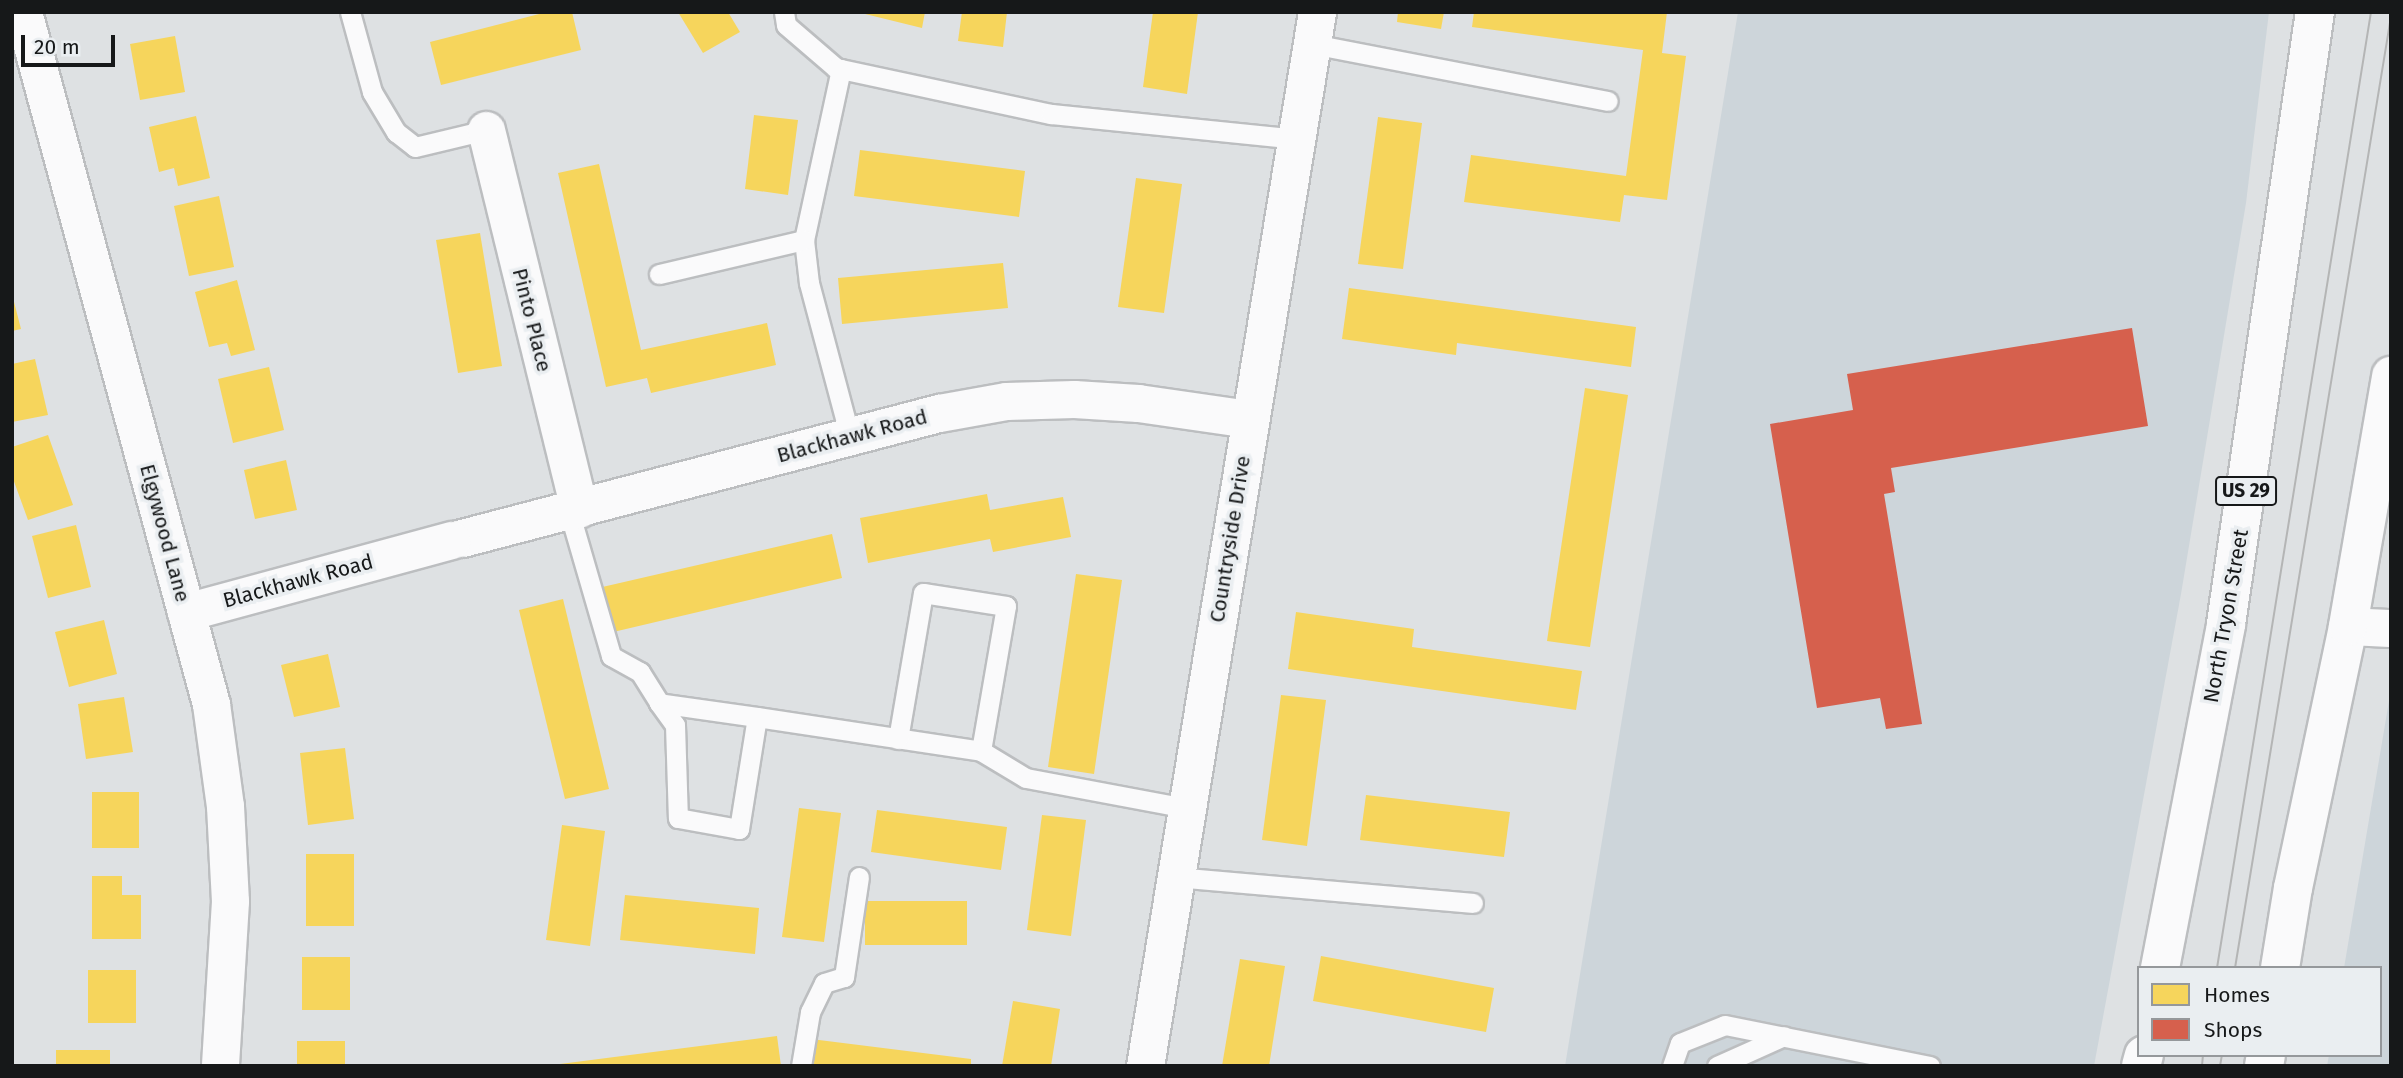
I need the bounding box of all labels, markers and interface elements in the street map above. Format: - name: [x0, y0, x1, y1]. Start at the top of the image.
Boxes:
- scale bar: [24, 21, 119, 65]
- text: 20 m: [34, 34, 80, 60]
- street label: Pinto Place: [507, 266, 557, 374]
- street label: Blackhawk Road: [774, 404, 930, 468]
- street label: Countryside Drive: [1204, 454, 1256, 624]
- street label: Elgywood Lane: [135, 461, 195, 605]
- road number: US 29: [2214, 476, 2278, 506]
- street label: North Tryon Street: [2198, 527, 2254, 705]
- street label: Blackhawk Road: [220, 549, 376, 613]
- legend: [2137, 966, 2382, 1057]
- text: Homes: [2204, 982, 2270, 1008]
- text: Shops: [2204, 1017, 2262, 1043]

